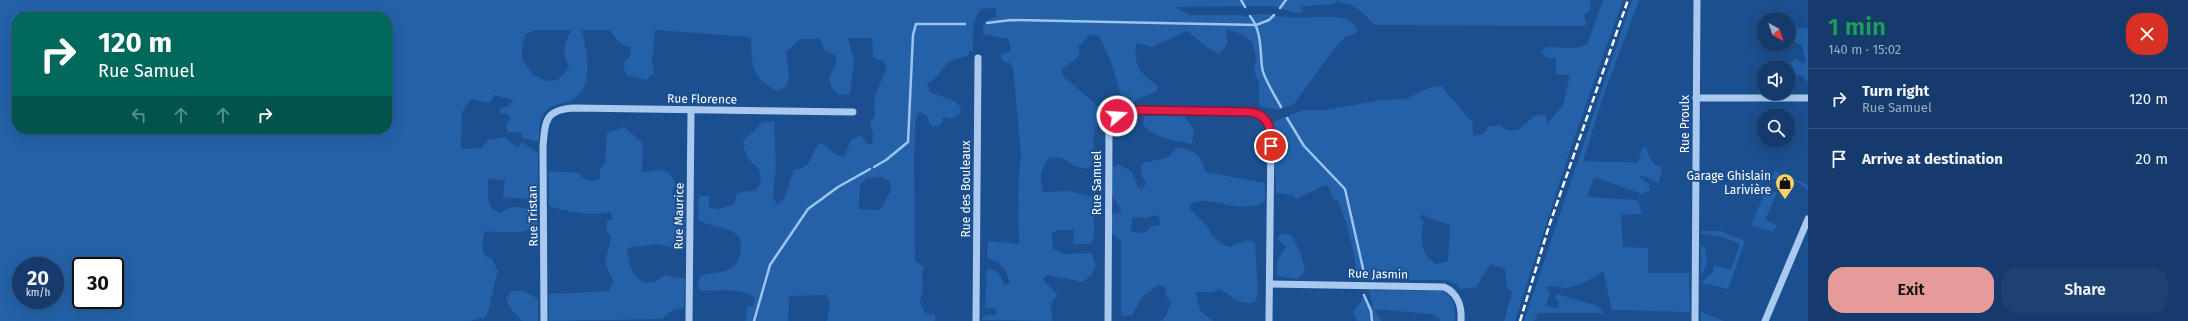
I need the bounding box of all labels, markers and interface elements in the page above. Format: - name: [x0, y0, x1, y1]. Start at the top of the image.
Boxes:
- north arrow: [1756, 12, 1796, 52]
- map controls: [1756, 12, 1796, 148]
- text: 1 min: [1828, 13, 1886, 41]
- button: close: [2126, 13, 2168, 55]
- text: 120 m: [98, 26, 172, 59]
- icon: right: [32, 28, 84, 80]
- text: 140 m · 15:02: [1828, 42, 1901, 57]
- text: Rue Samuel: [98, 60, 195, 82]
- button: sound: [1756, 60, 1796, 100]
- text: Turn right: [1862, 82, 1929, 100]
- icon: right: [1828, 88, 1850, 110]
- text: 120 m: [2129, 90, 2168, 108]
- street label: Rue Florence: [667, 91, 737, 107]
- position arrow: [1096, 95, 1138, 137]
- street label: Rue Proulx: [1678, 95, 1692, 153]
- text: Rue Samuel: [1862, 100, 1932, 115]
- icon: left: [128, 104, 150, 126]
- icon: ahead: [170, 104, 192, 126]
- icon: ahead: [212, 104, 234, 126]
- icon: right: [254, 104, 276, 126]
- button: search: [1756, 108, 1796, 148]
- pin: [1254, 129, 1288, 163]
- icon: arrive: [1260, 135, 1282, 157]
- street label: Rue des Bouleaux: [959, 140, 973, 237]
- icon: arrive: [1828, 148, 1850, 170]
- street label: Rue Samuel: [1090, 150, 1104, 215]
- text: Arrive at destination: [1862, 150, 2003, 168]
- text: 20 m: [2135, 150, 2168, 168]
- place label: Garage Ghislain Larivière: [1687, 169, 1771, 197]
- shop icon: Garage Ghislain Larivière: [1774, 172, 1796, 200]
- street label: Rue Maurice: [671, 182, 687, 250]
- street label: Rue Tristan: [525, 185, 541, 247]
- speed limit sign: 30: [72, 257, 124, 309]
- text: 20: [27, 266, 49, 290]
- street label: Rue Jasmin: [1348, 266, 1408, 282]
- button: Exit: [1828, 267, 1994, 313]
- button: Share: [2002, 267, 2168, 313]
- text: km/h: [26, 287, 50, 299]

